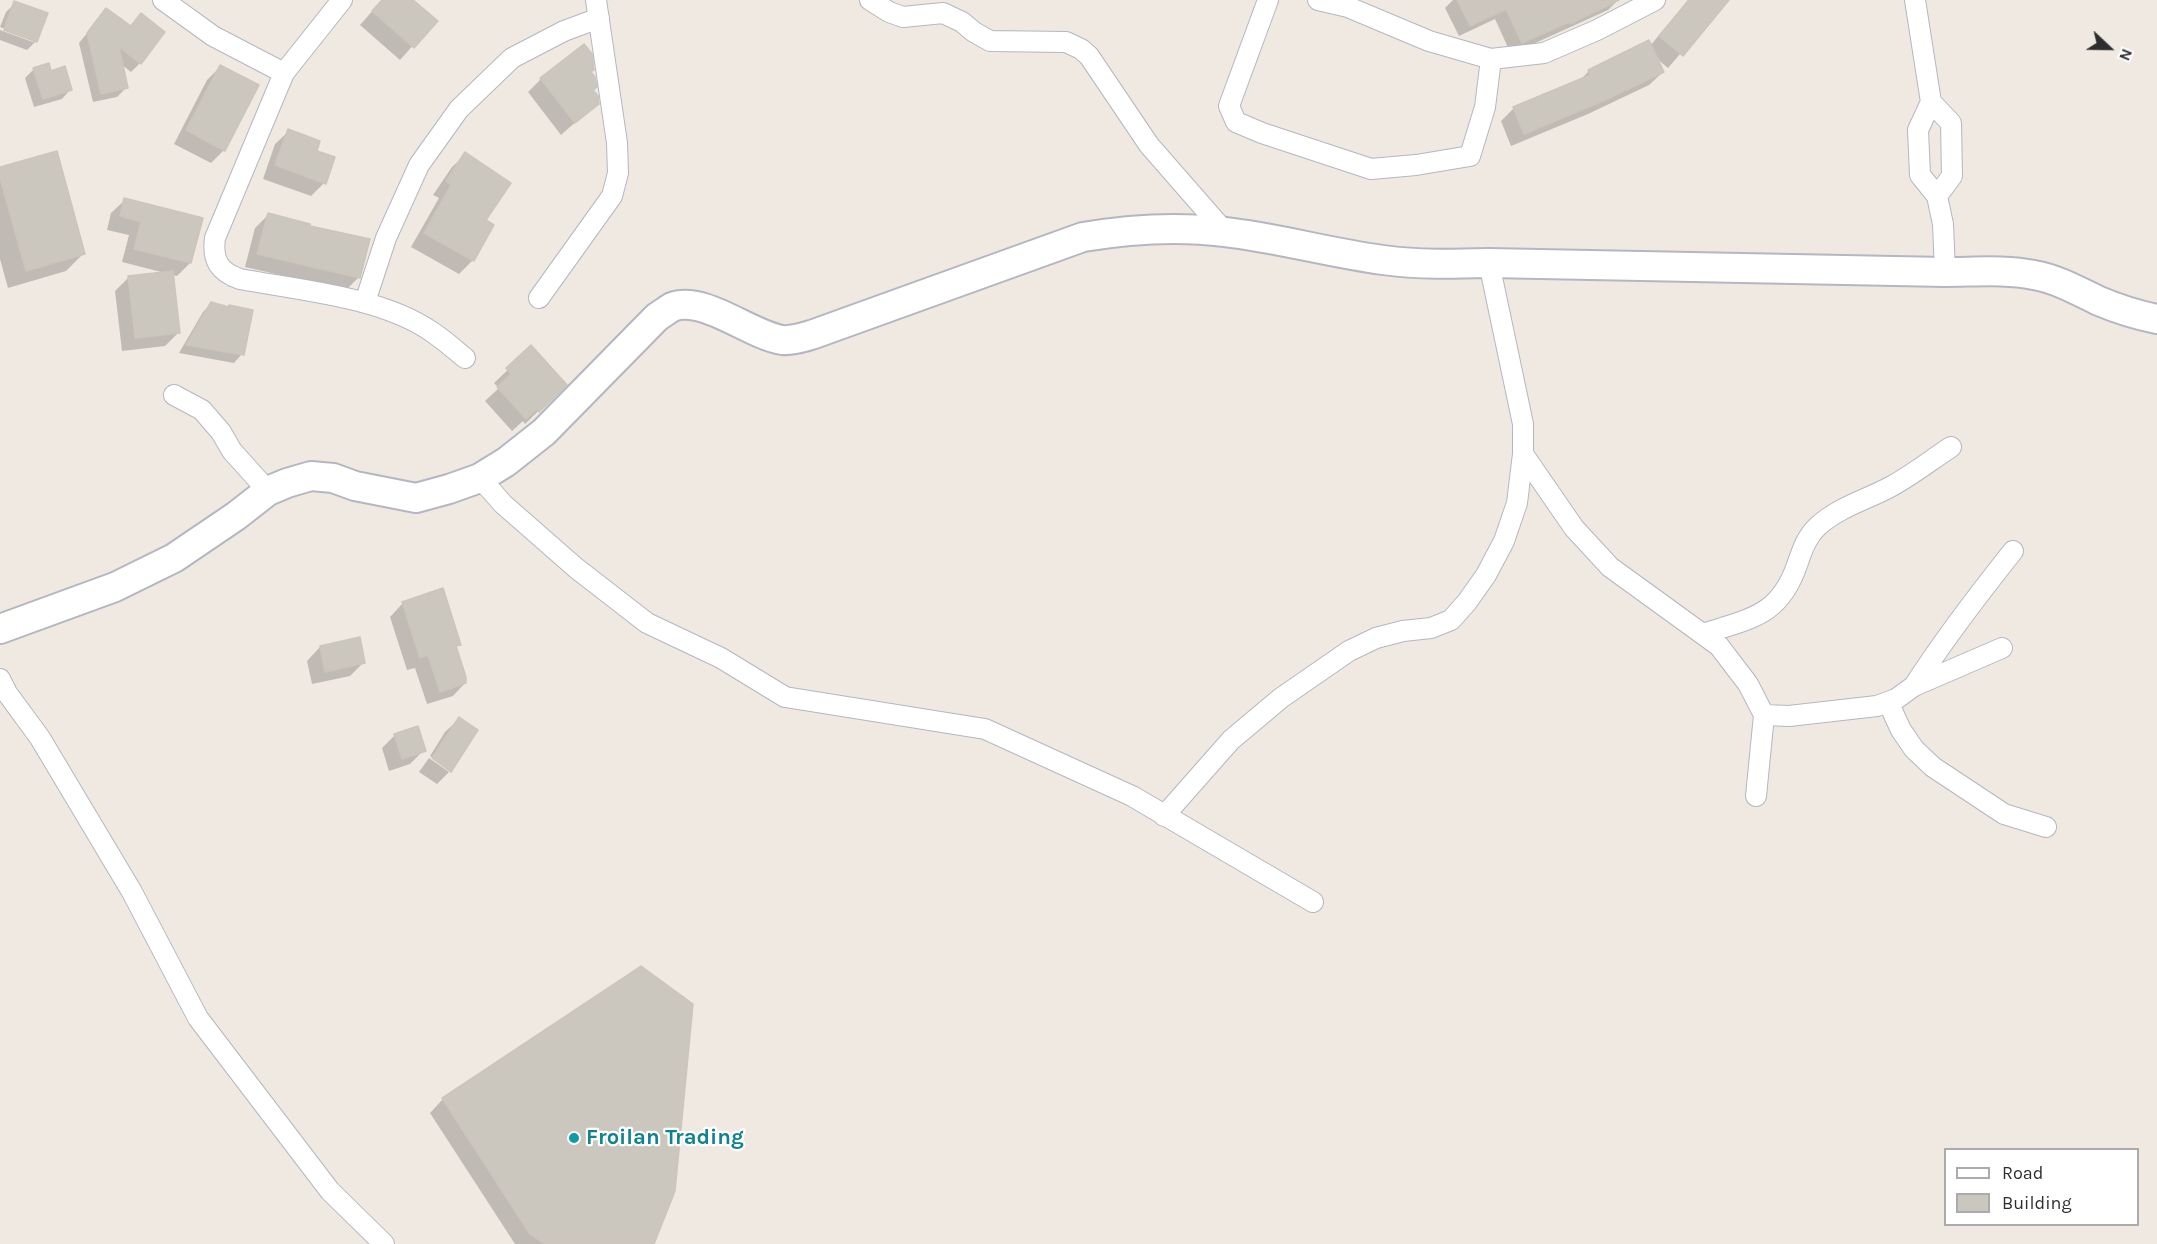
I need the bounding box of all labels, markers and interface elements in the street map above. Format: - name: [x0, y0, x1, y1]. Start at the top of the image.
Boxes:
- north arrow: [2079, 18, 2139, 78]
- text: N: [2115, 46, 2137, 64]
- place label: Froilan Trading: [586, 1125, 744, 1151]
- marker: Froilan Trading: [567, 1131, 581, 1145]
- legend: [1944, 1148, 2139, 1226]
- text: Road: [2002, 1162, 2043, 1184]
- text: Building: [2002, 1192, 2072, 1214]

